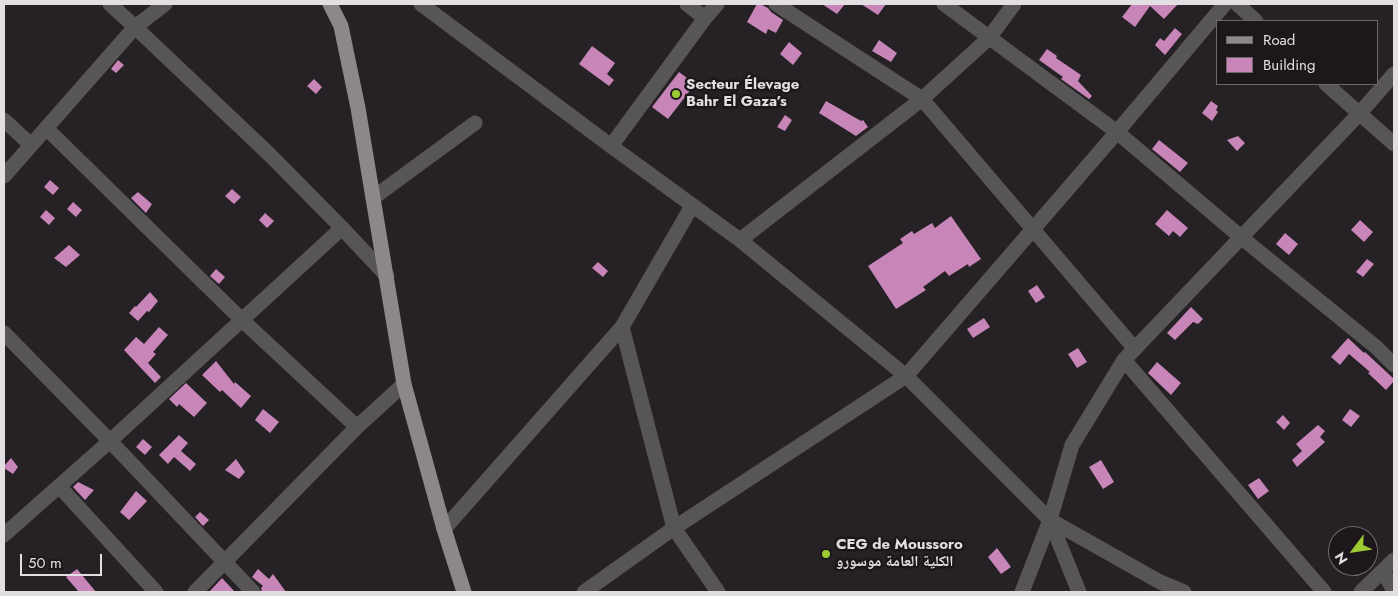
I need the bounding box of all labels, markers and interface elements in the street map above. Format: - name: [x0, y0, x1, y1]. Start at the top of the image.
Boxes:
- legend: [1216, 20, 1378, 85]
- text: Road: [1263, 29, 1295, 51]
- text: Building: [1263, 54, 1315, 76]
- place label: Secteur Élevage Bahr El Gaza’s: [686, 76, 799, 111]
- marker: Secteur Élevage Bahr El Gaza’s: [670, 88, 682, 100]
- north arrow: [1328, 526, 1378, 576]
- place label: CEG de Moussoro الكلية العامة موسورو: [836, 536, 963, 571]
- scale bar: [22, 544, 105, 576]
- marker: CEG de Moussoro الكلية العامة موسورو: [820, 548, 832, 560]
- text: N: [1330, 548, 1352, 568]
- text: 50 m: [28, 552, 62, 574]

